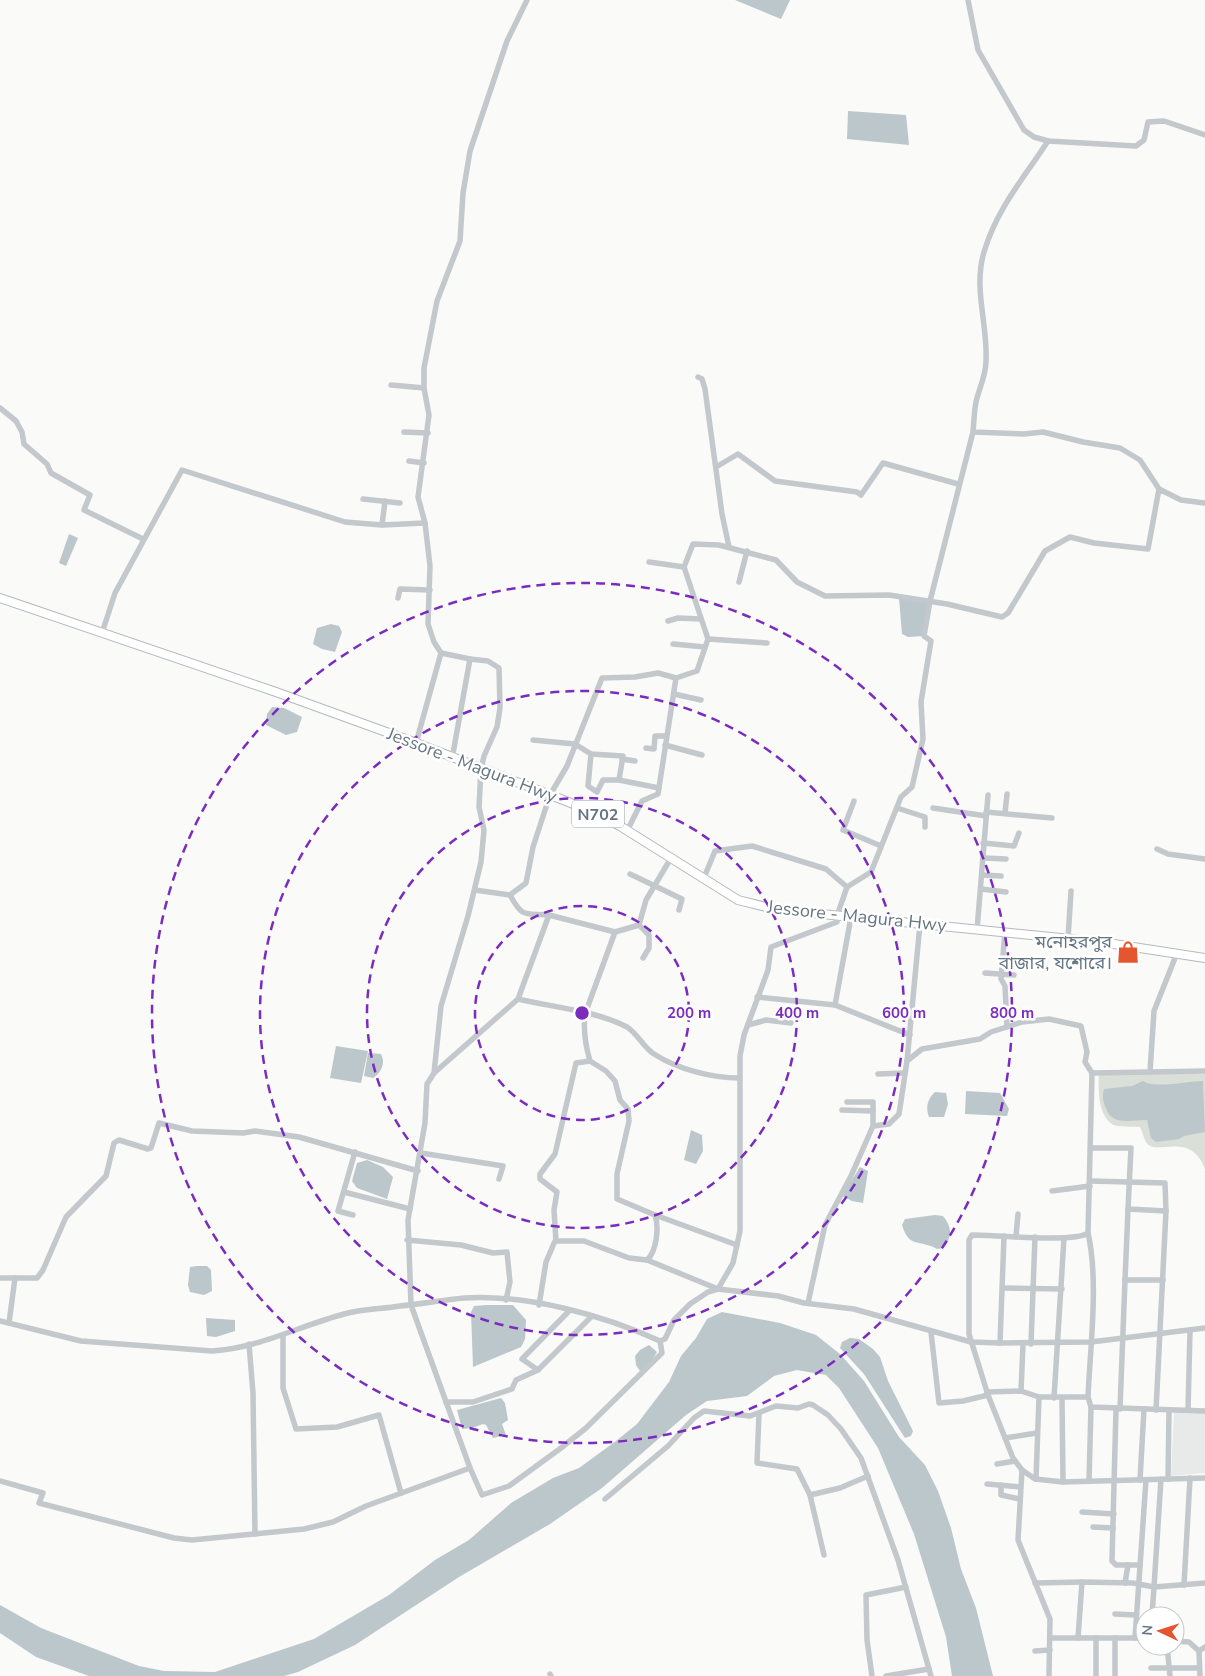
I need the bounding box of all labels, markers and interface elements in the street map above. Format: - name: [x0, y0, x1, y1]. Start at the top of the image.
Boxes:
- street label: Jessore - Magura Hwy: [383, 721, 561, 809]
- road number: N702: [572, 801, 624, 828]
- street label: Jessore - Magura Hwy: [765, 895, 949, 937]
- place label: ম‌ন‌োহরপুর বাজার, যশ‌োরে।: [998, 930, 1112, 975]
- shop icon: ম‌ন‌োহরপুর বাজার, যশ‌োরে।: [1115, 939, 1141, 965]
- text: 200 m: [667, 1003, 711, 1023]
- text: 400 m: [775, 1003, 819, 1023]
- text: 600 m: [882, 1003, 926, 1023]
- text: 800 m: [990, 1003, 1034, 1023]
- centre of rings: [573, 1004, 591, 1022]
- north arrow: [1135, 1606, 1185, 1656]
- text: N: [1138, 1624, 1157, 1636]

